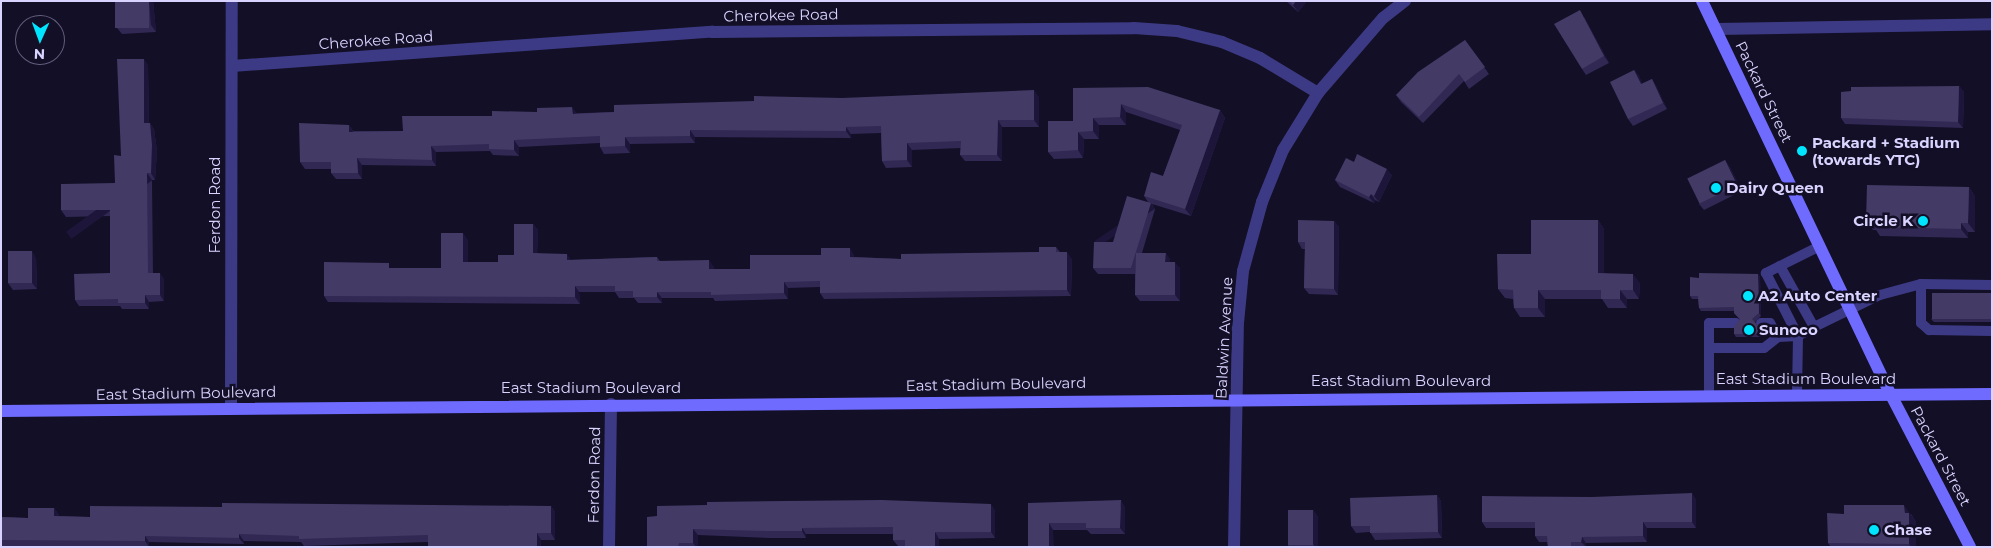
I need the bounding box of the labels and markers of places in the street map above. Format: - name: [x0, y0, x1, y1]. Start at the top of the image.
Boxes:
- place label: Packard + Stadium (towards YTC): [1812, 133, 1960, 168]
- marker: Packard + Stadium (towards YTC): [1796, 145, 1808, 157]
- place label: Dairy Queen: [1726, 179, 1824, 197]
- marker: Dairy Queen: [1710, 182, 1722, 194]
- place label: Circle K: [1853, 212, 1913, 230]
- marker: Circle K: [1917, 215, 1929, 227]
- place label: A2 Auto Center: [1758, 287, 1877, 305]
- marker: A2 Auto Center: [1742, 290, 1754, 302]
- place label: Sunoco: [1759, 321, 1818, 339]
- marker: Sunoco: [1743, 324, 1755, 336]
- place label: Chase: [1884, 521, 1932, 539]
- marker: Chase: [1868, 524, 1880, 536]

